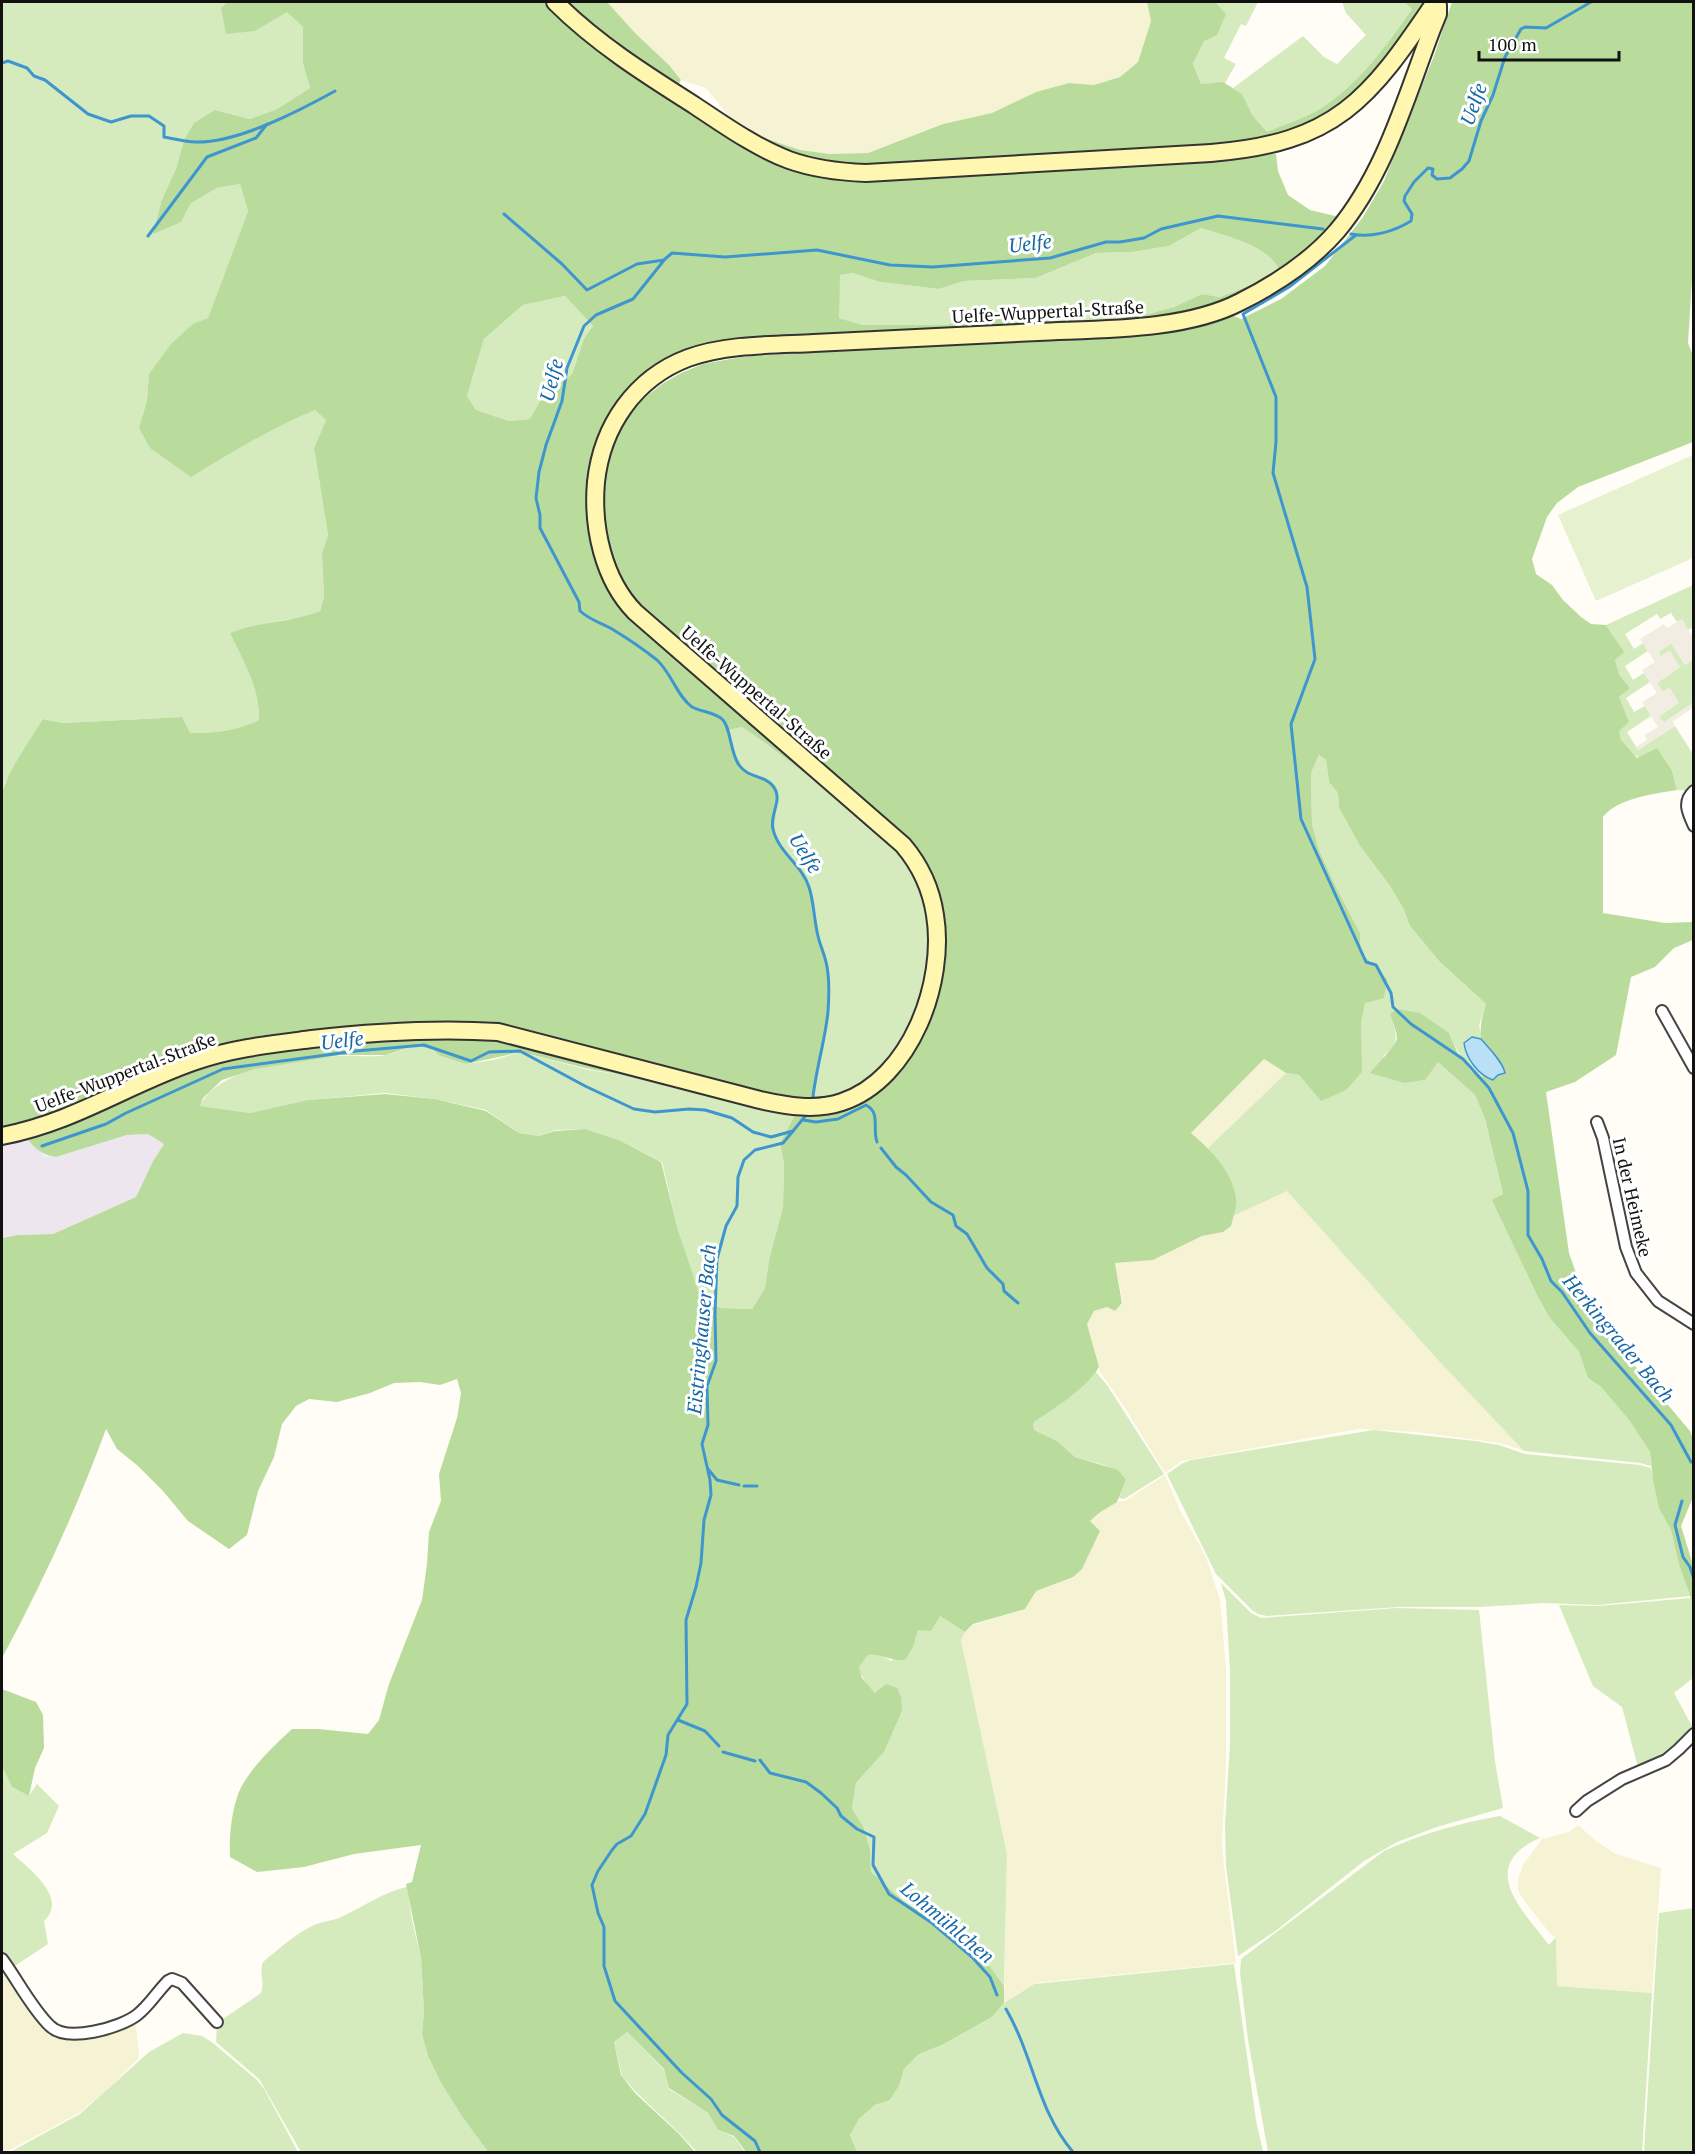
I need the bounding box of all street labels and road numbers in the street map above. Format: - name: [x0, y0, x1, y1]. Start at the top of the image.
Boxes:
- street label: Uelfe-Wuppertal-Straße: [951, 294, 1145, 328]
- street label: Uelfe-Wuppertal-Straße: [677, 620, 837, 764]
- street label: Uelfe-Wuppertal-Straße: [31, 1026, 219, 1118]
- street label: In der Heimeke: [1608, 1135, 1658, 1259]

